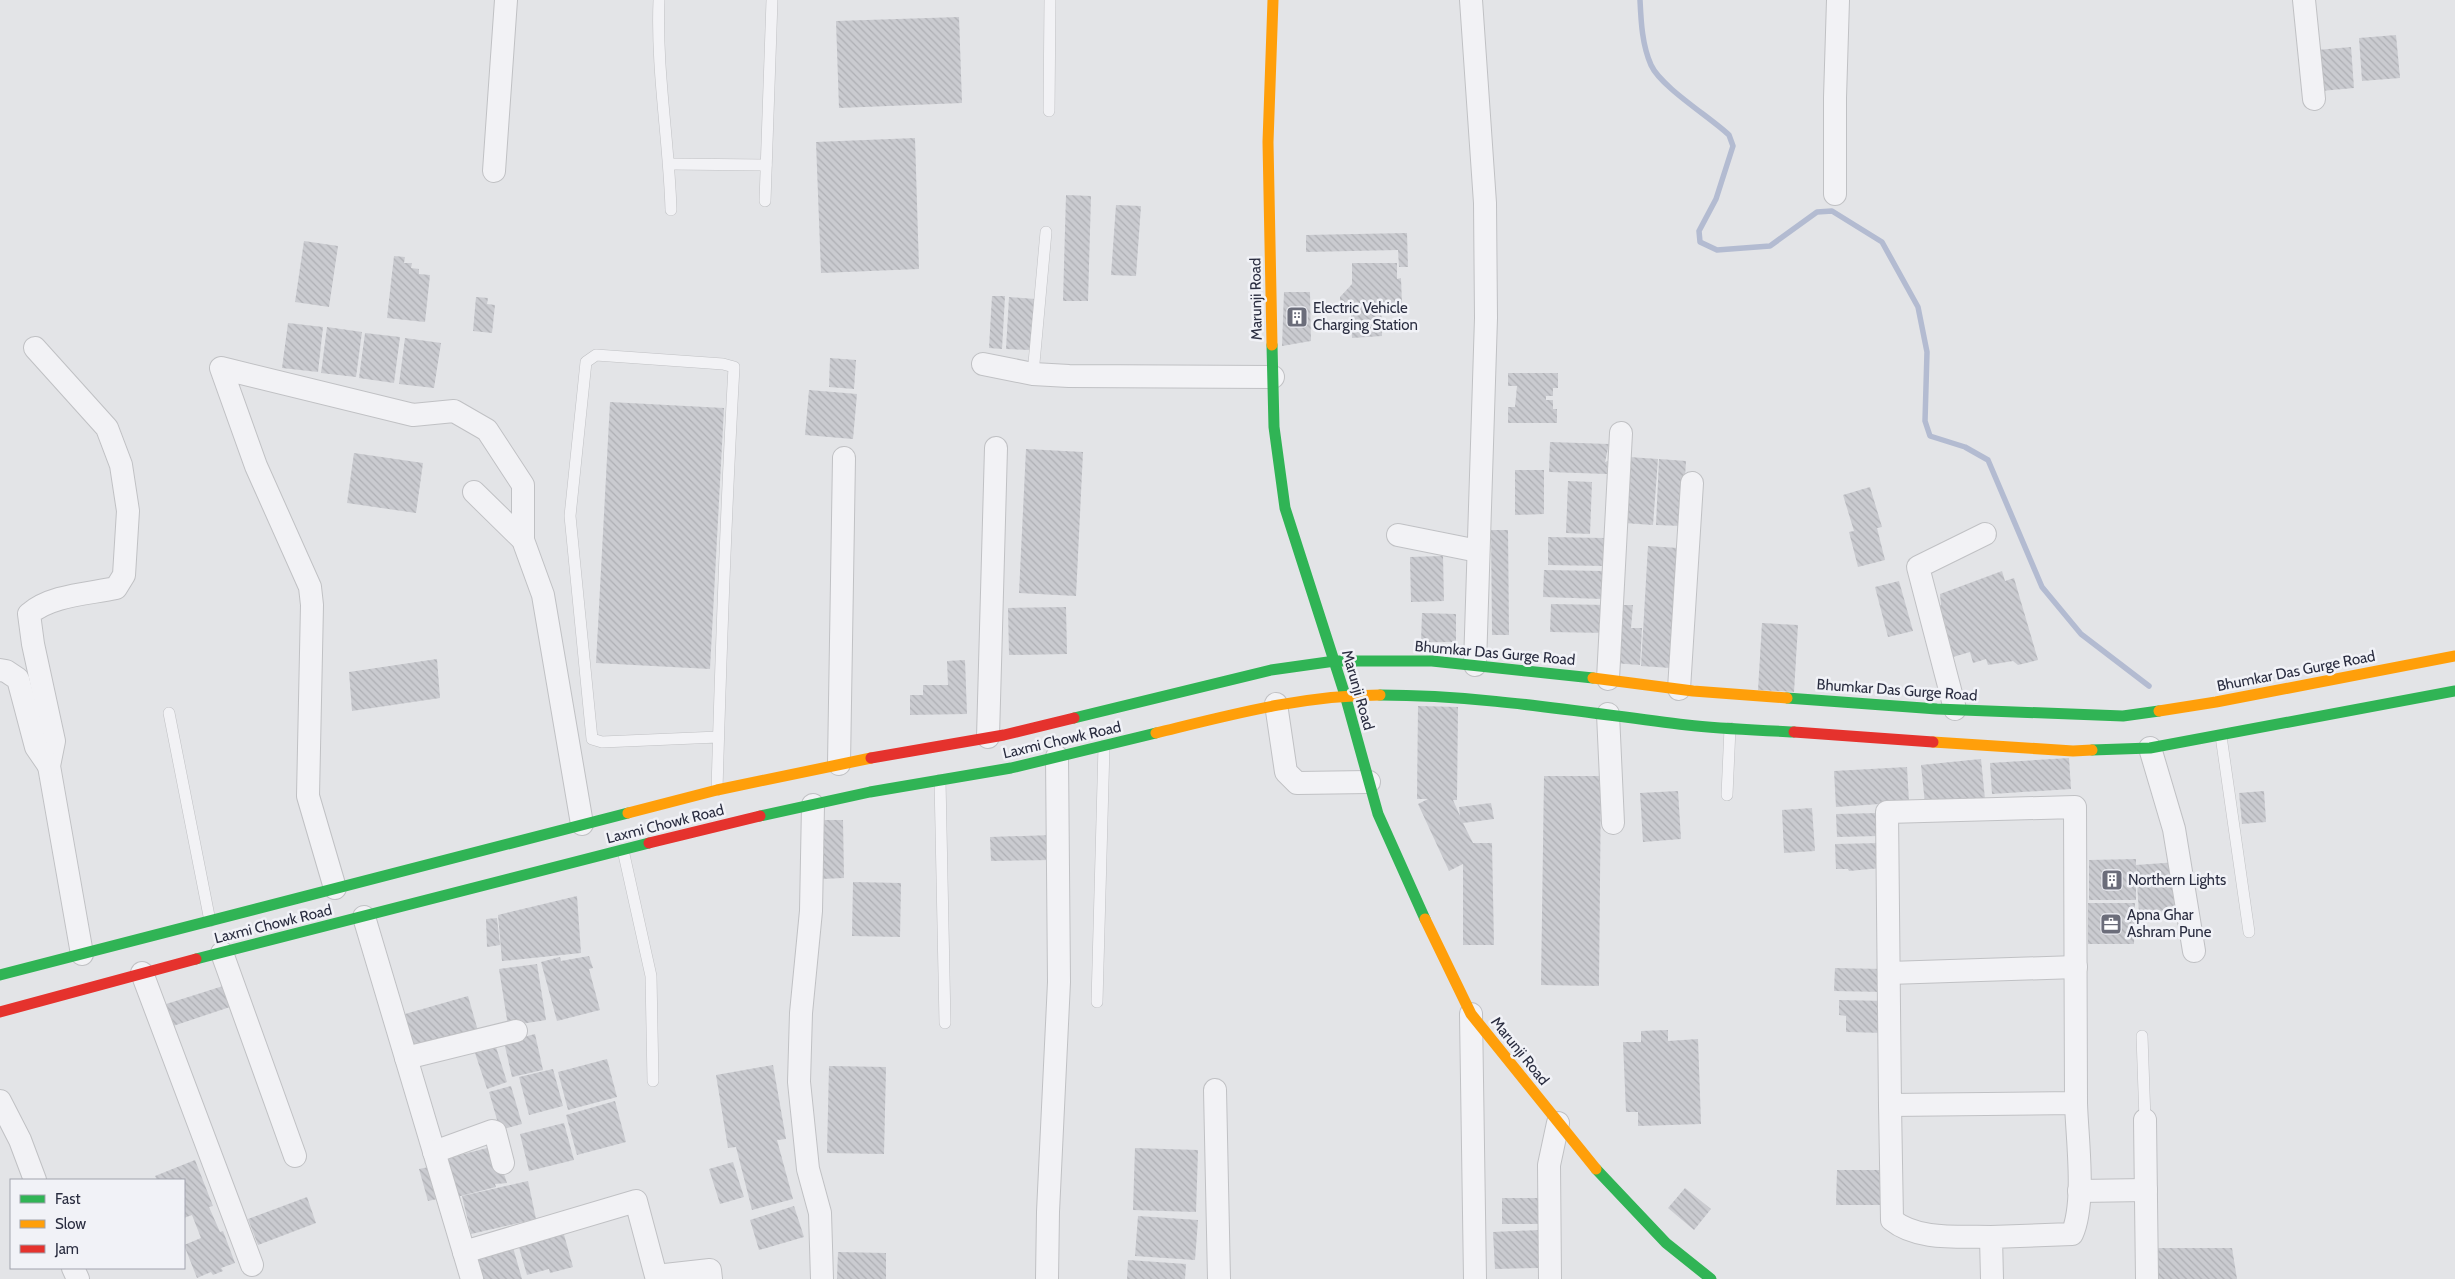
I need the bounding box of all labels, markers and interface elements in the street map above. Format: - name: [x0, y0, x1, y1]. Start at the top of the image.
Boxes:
- street label: Marunji Road: [1246, 258, 1266, 340]
- place label: Electric Vehicle Charging Station: [1313, 299, 1418, 334]
- building icon: Electric Vehicle Charging Station: [1285, 305, 1309, 329]
- street label: Bhumkar Das Gurge Road: [1414, 637, 1576, 669]
- street label: Bhumkar Das Gurge Road: [2215, 647, 2377, 695]
- street label: Marunji Road: [1338, 648, 1378, 732]
- street label: Bhumkar Das Gurge Road: [1816, 675, 1978, 705]
- street label: Laxmi Chowk Road: [1001, 718, 1123, 762]
- street label: Laxmi Chowk Road: [604, 801, 726, 847]
- building icon: Northern Lights: [2100, 868, 2124, 892]
- place label: Northern Lights: [2128, 871, 2226, 889]
- street label: Laxmi Chowk Road: [212, 901, 334, 947]
- place label: Apna Ghar Ashram Pune: [2127, 906, 2212, 941]
- office icon: Apna Ghar Ashram Pune: [2099, 912, 2123, 936]
- street label: Marunji Road: [1487, 1013, 1553, 1089]
- legend: [10, 1179, 185, 1269]
- text: Fast: [55, 1190, 80, 1208]
- text: Slow: [55, 1215, 86, 1233]
- text: Jam: [54, 1240, 79, 1258]

